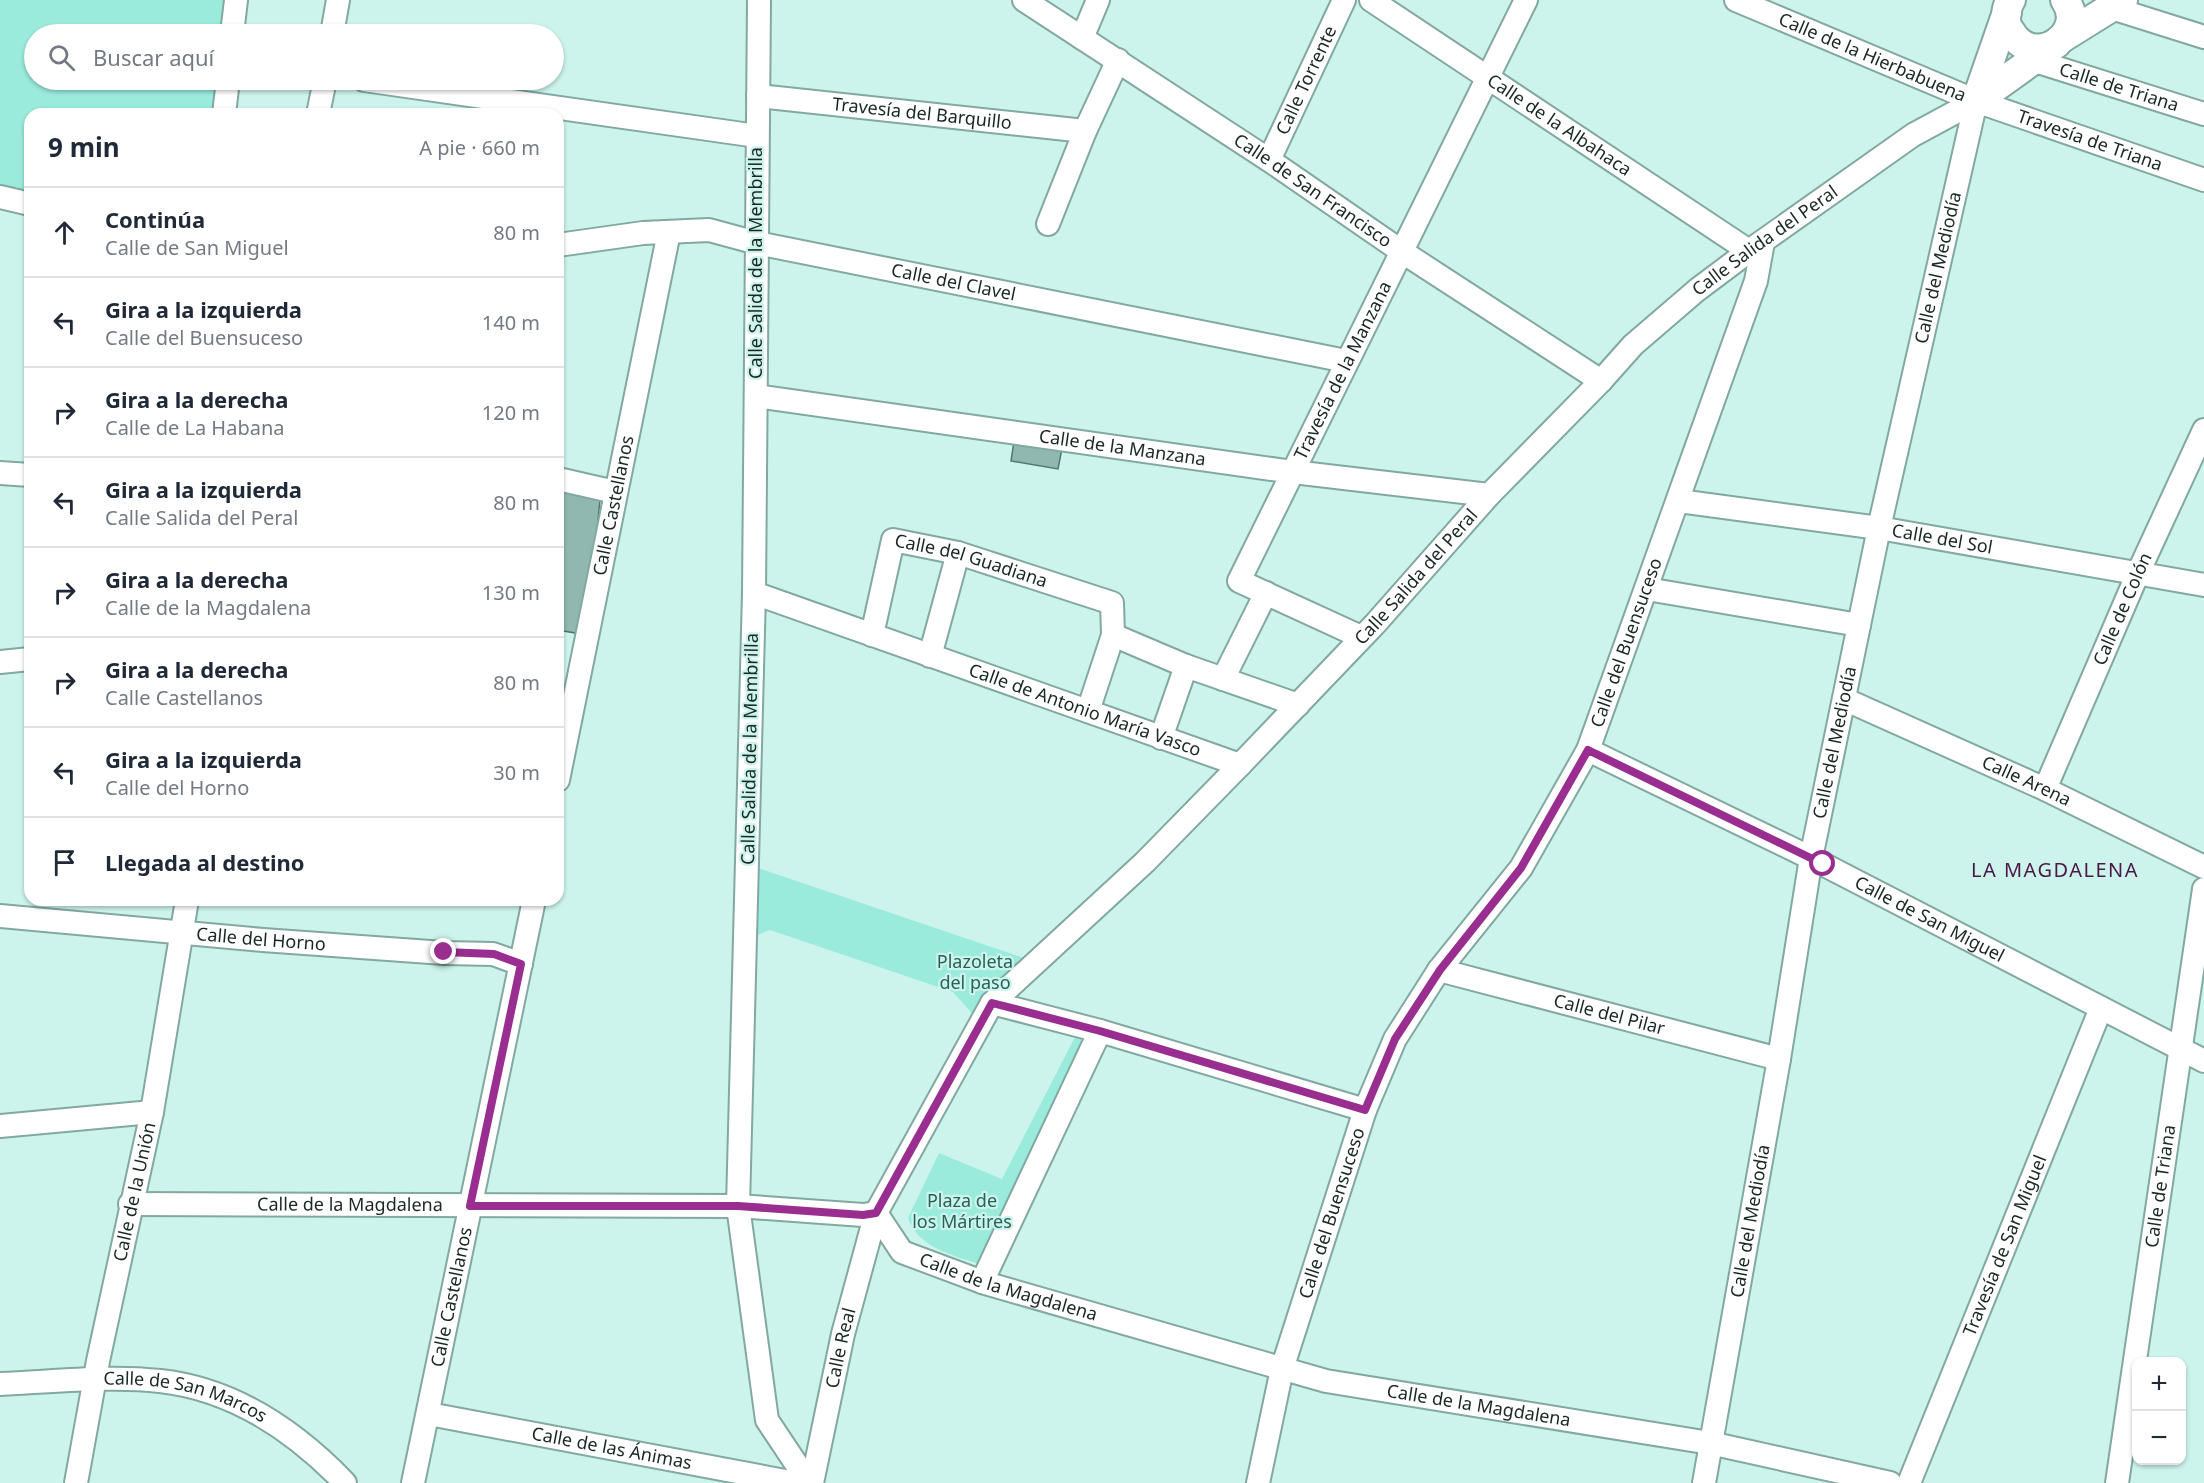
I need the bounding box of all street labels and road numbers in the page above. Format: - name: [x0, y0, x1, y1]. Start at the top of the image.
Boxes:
- street label: Calle de la Hierbabuena: [1775, 6, 1970, 107]
- street label: Calle Torrente: [1270, 21, 1341, 138]
- street label: Calle de Triana: [2056, 56, 2182, 116]
- street label: Calle de la Albahaca: [1483, 68, 1637, 181]
- street label: Travesía del Barquillo: [831, 91, 1013, 134]
- street label: Travesía de Triana: [2014, 103, 2166, 176]
- street label: Calle de San Francisco: [1230, 127, 1397, 252]
- street label: Calle Salida de la Membrilla: [743, 147, 767, 379]
- street label: Calle Salida del Peral: [1687, 179, 1842, 301]
- street label: Calle del Mediodía: [1908, 189, 1966, 346]
- street label: Calle del Clavel: [889, 257, 1018, 306]
- street label: Travesía de la Manzana: [1288, 277, 1396, 463]
- street label: Calle de la Manzana: [1037, 423, 1208, 471]
- street label: Calle Castellanos: [587, 433, 639, 578]
- street label: Calle Salida del Peral: [1349, 503, 1482, 649]
- street label: Calle del Sol: [1890, 518, 1995, 559]
- street label: Calle del Guadiana: [893, 528, 1051, 592]
- street label: Calle de Colón: [2087, 548, 2157, 669]
- street label: Calle del Buensuceso: [1584, 554, 1667, 730]
- street label: Calle Salida de la Membrilla: [735, 633, 763, 865]
- street label: Calle de Antonio María Vasco: [966, 657, 1205, 761]
- street label: Calle del Mediodía: [1806, 664, 1861, 821]
- street label: Calle Arena: [1978, 749, 2075, 811]
- street label: Calle de San Miguel: [1851, 870, 2009, 967]
- street label: Calle del Horno: [195, 921, 327, 955]
- street label: Calle del Pilar: [1551, 988, 1668, 1040]
- street label: Calle de la Unión: [107, 1120, 160, 1264]
- street label: Calle de Triana: [2139, 1123, 2180, 1249]
- street label: Calle del Buensuceso: [1292, 1124, 1370, 1302]
- street label: Calle del Mediodía: [1724, 1142, 1775, 1299]
- street label: Travesía de San Miguel: [1957, 1151, 2051, 1339]
- street label: Calle de la Magdalena: [257, 1191, 443, 1216]
- street label: Calle Castellanos: [424, 1225, 477, 1369]
- street label: Calle de la Magdalena: [916, 1247, 1100, 1326]
- street label: Calle Real: [819, 1305, 861, 1390]
- street label: Calle de San Marcos: [103, 1366, 272, 1427]
- street label: Calle de la Magdalena: [1385, 1378, 1573, 1431]
- street label: Calle de las Ánimas: [530, 1421, 694, 1474]

